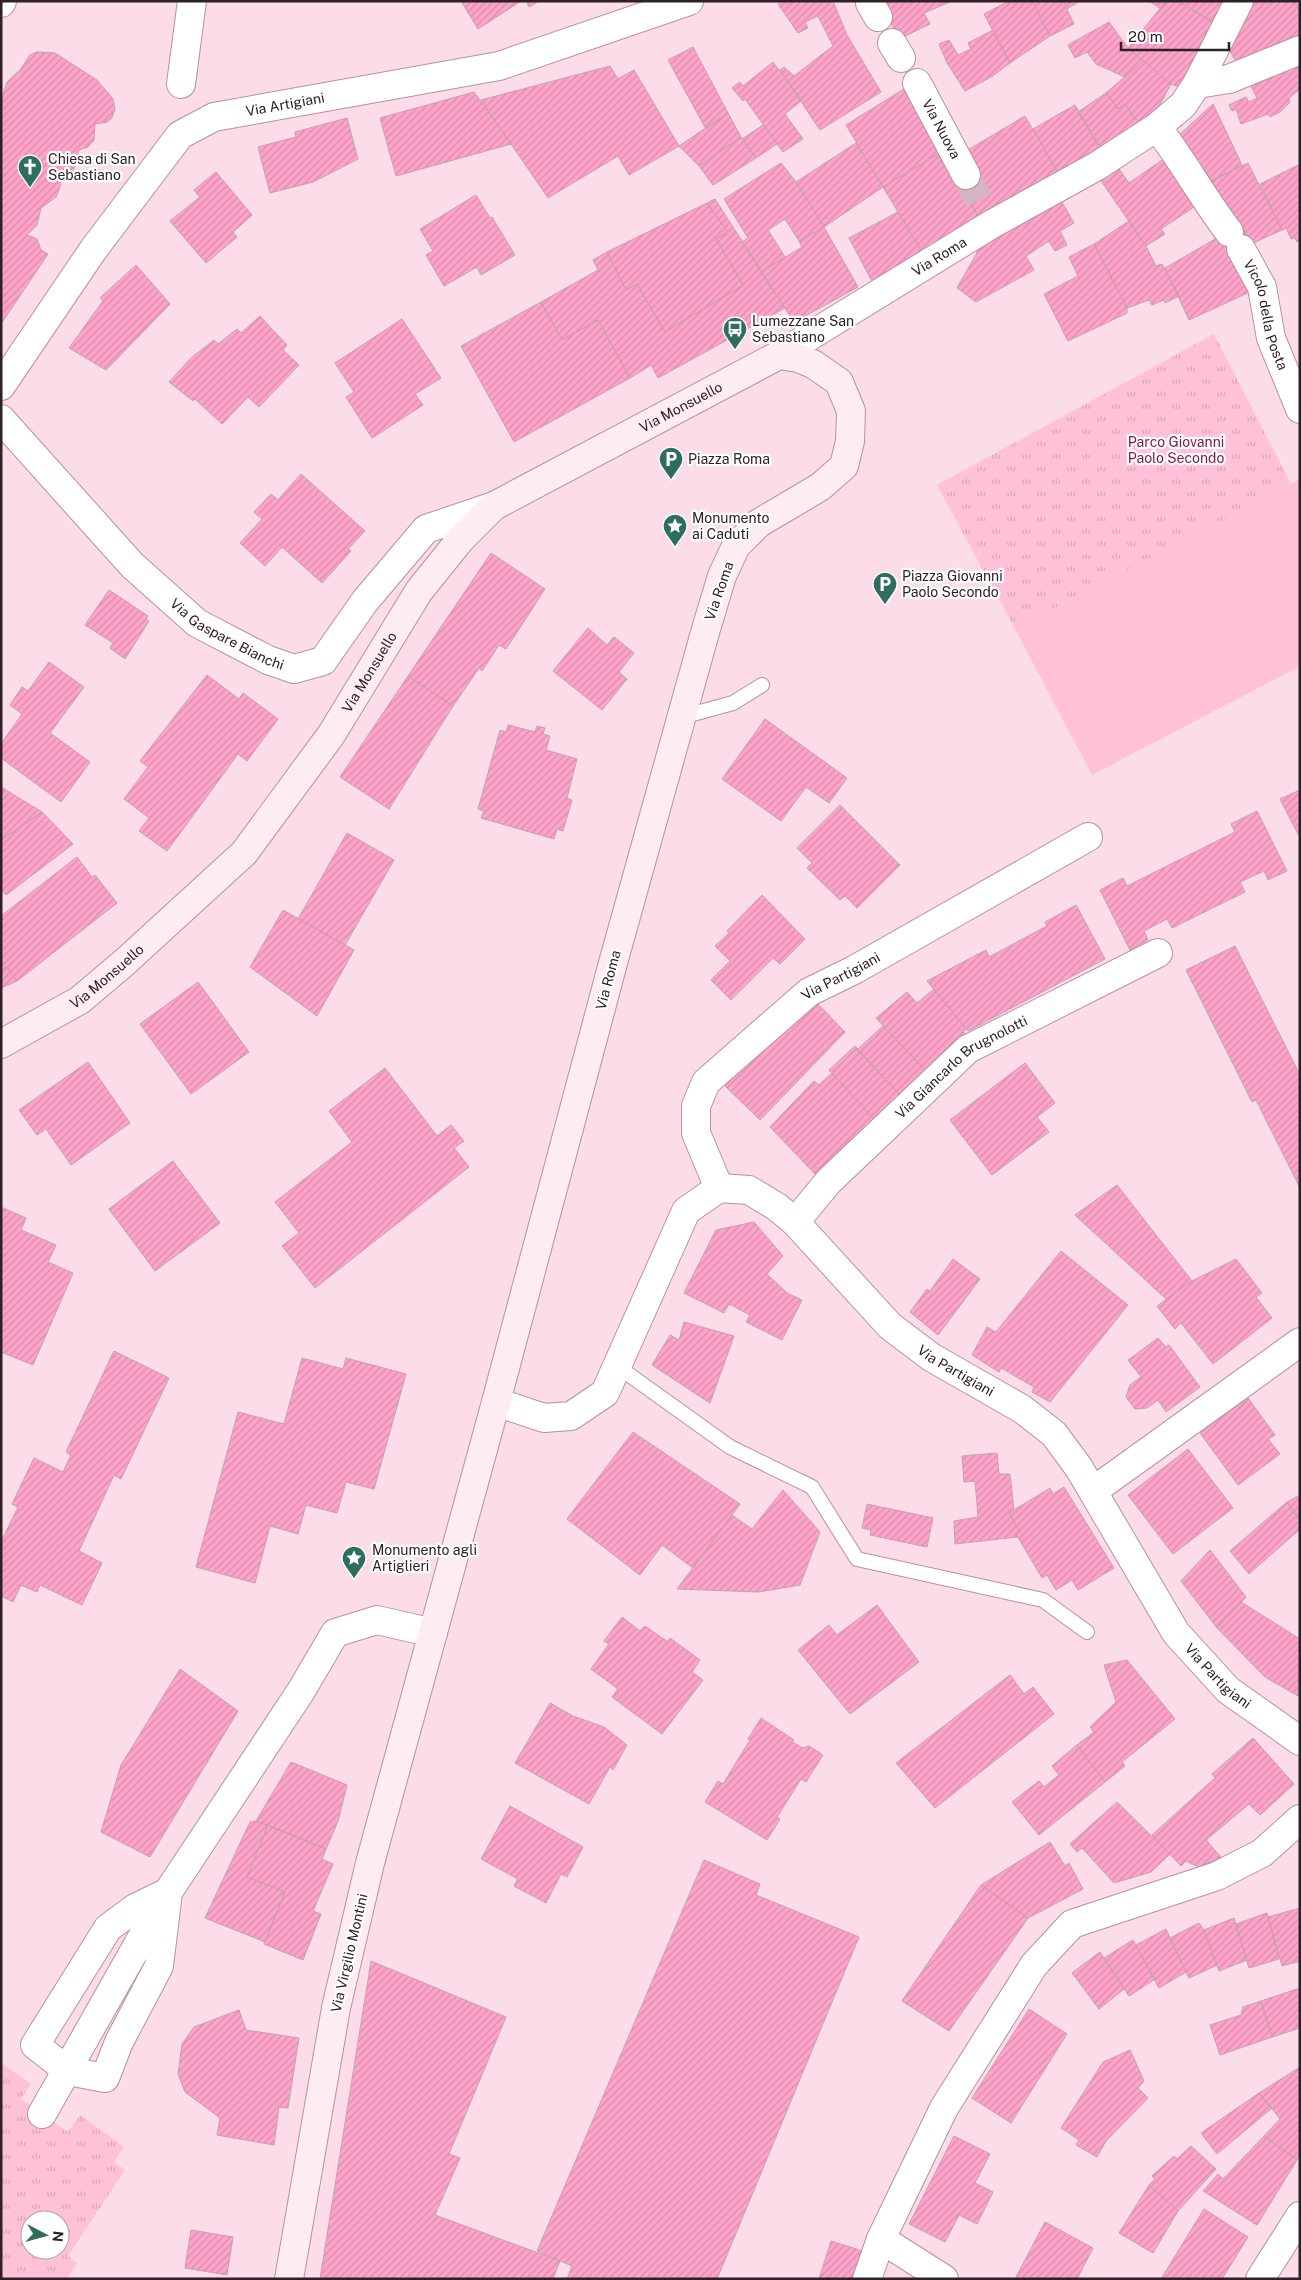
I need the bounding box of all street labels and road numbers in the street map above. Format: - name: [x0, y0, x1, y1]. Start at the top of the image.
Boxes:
- street label: Via Artigiani: [244, 89, 326, 119]
- street label: Via Nuova: [919, 96, 964, 161]
- street label: Via Roma: [909, 234, 969, 279]
- street label: Vicolo della Posta: [1240, 257, 1291, 372]
- street label: Via Monsuello: [637, 379, 725, 435]
- street label: Via Roma: [702, 560, 736, 622]
- street label: Via Gaspare Bianchi: [167, 595, 286, 673]
- street label: Via Monsuello: [339, 629, 400, 715]
- street label: Via Monsuello: [67, 941, 147, 1012]
- street label: Via Roma: [592, 948, 624, 1012]
- street label: Via Partigiani: [798, 949, 883, 1003]
- street label: Via Giancarlo Brugnolotti: [892, 1012, 1030, 1122]
- street label: Via Partigiani: [914, 1342, 997, 1399]
- street label: Via Partigiani: [1182, 1640, 1254, 1712]
- street label: Via Virgilio Montini: [328, 1892, 370, 2014]

